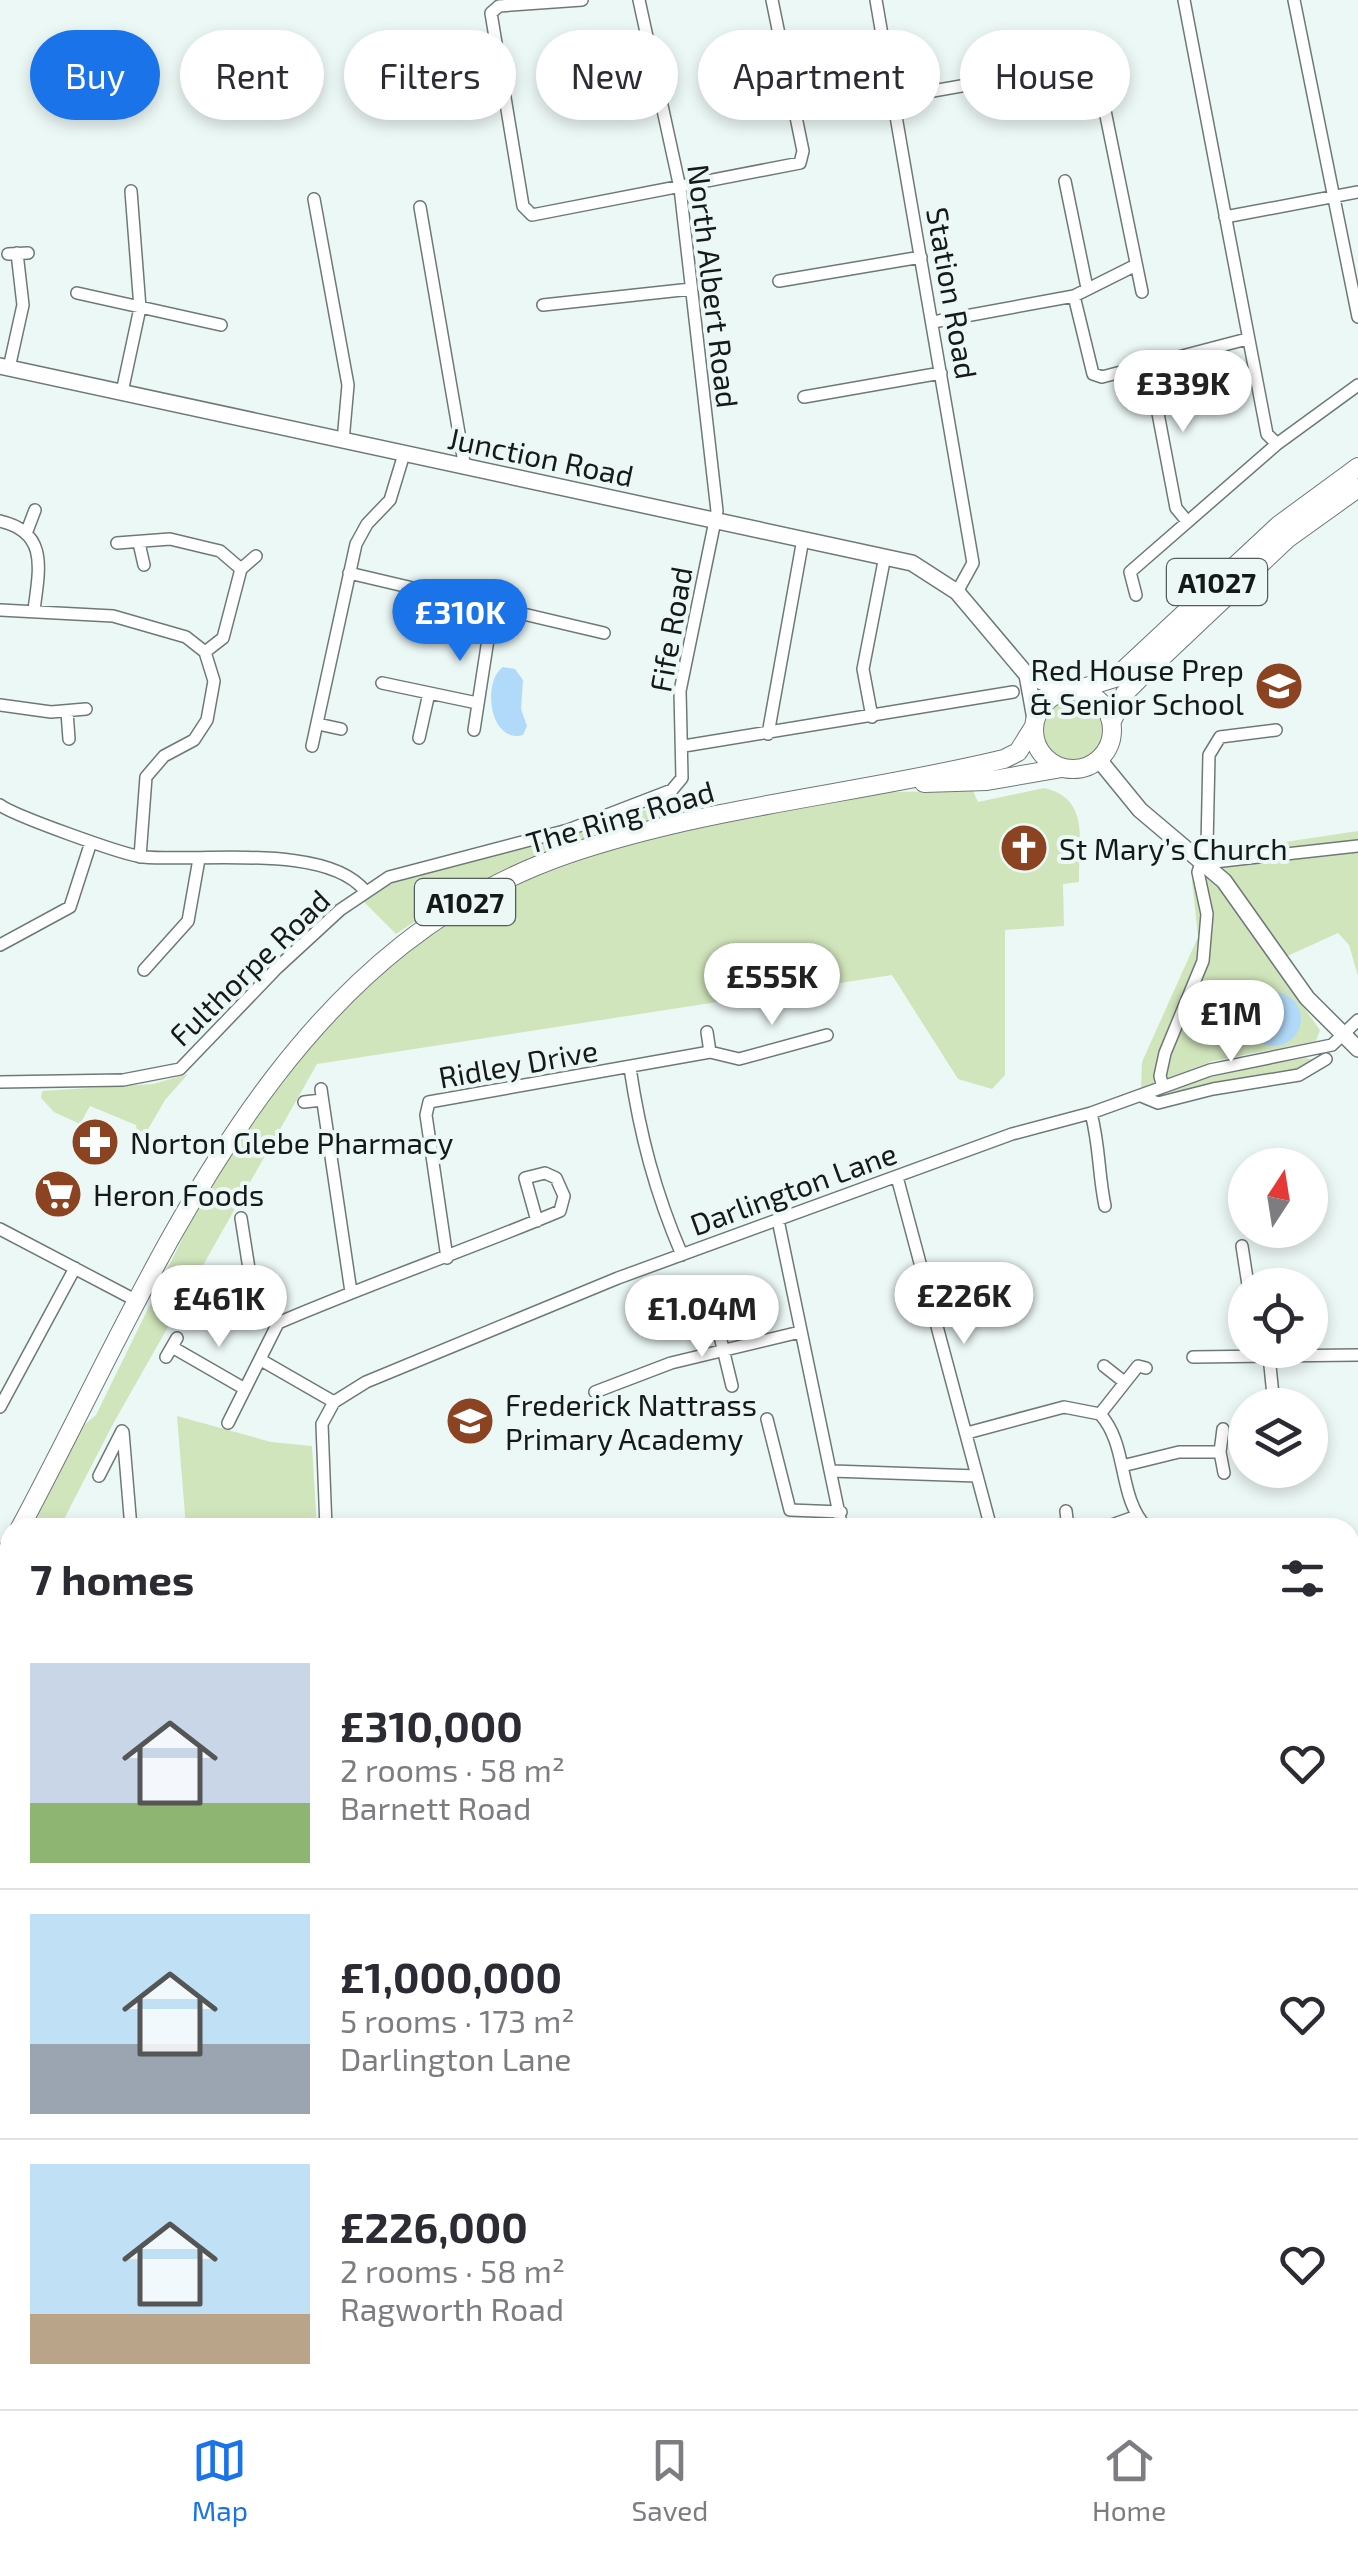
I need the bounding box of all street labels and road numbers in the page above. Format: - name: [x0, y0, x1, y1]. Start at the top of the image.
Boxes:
- street label: North Albert Road: [681, 162, 747, 410]
- street label: Station Road: [920, 204, 986, 382]
- street label: Junction Road: [445, 419, 637, 493]
- road number: A1027: [1167, 559, 1267, 605]
- street label: Fife Road: [641, 564, 699, 694]
- street label: The Ring Road: [522, 772, 718, 860]
- road number: A1027: [415, 879, 515, 925]
- street label: Fulthorpe Road: [161, 882, 337, 1052]
- street label: Ridley Drive: [435, 1031, 601, 1095]
- street label: Darlington Lane: [685, 1134, 901, 1242]

